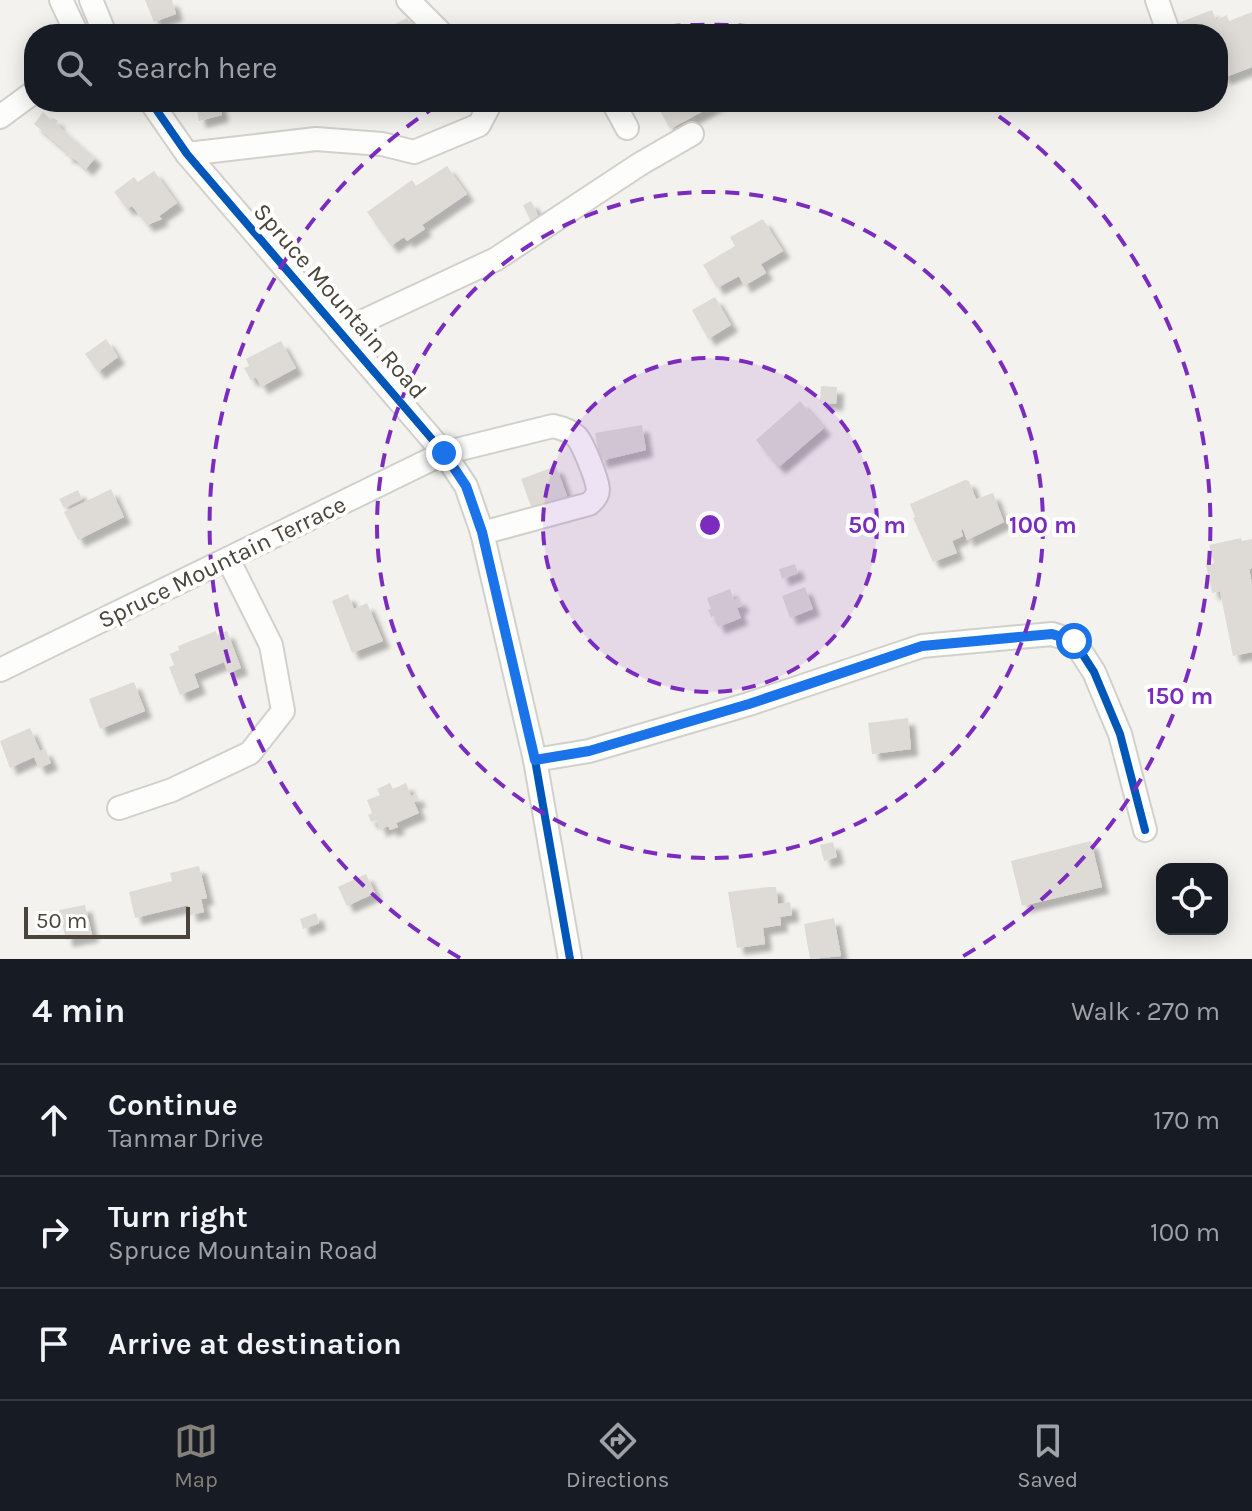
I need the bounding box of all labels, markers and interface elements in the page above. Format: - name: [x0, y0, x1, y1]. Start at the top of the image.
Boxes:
- search box: [24, 24, 1228, 112]
- icon: search: [52, 46, 96, 90]
- text: Search here: [116, 50, 277, 86]
- street label: Spruce Mountain Road: [248, 198, 432, 404]
- route end: [426, 435, 462, 471]
- street label: Spruce Mountain Terrace: [94, 490, 350, 634]
- centre of rings: [696, 511, 724, 539]
- text: 50 m: [848, 511, 906, 539]
- text: 100 m: [1009, 511, 1077, 539]
- route start: [1056, 623, 1092, 659]
- text: 150 m: [1147, 682, 1213, 710]
- map controls: [1156, 863, 1228, 935]
- button: locate: [1156, 863, 1228, 935]
- scale bar: [24, 903, 190, 939]
- text: 50 m: [36, 908, 87, 934]
- text: 4 min: [32, 991, 125, 1031]
- text: Walk · 270 m: [1071, 996, 1220, 1027]
- text: Continue: [108, 1087, 238, 1123]
- icon: ahead: [32, 1098, 76, 1142]
- text: 170 m: [1153, 1105, 1220, 1136]
- text: Tanmar Drive: [108, 1123, 264, 1154]
- text: Turn right: [108, 1199, 248, 1235]
- icon: right: [32, 1210, 76, 1254]
- text: 100 m: [1150, 1217, 1220, 1248]
- text: Spruce Mountain Road: [108, 1235, 378, 1266]
- icon: arrive: [32, 1322, 76, 1366]
- text: Arrive at destination: [108, 1326, 402, 1362]
- tab: Map: [174, 1419, 218, 1493]
- tab: Directions: [566, 1419, 669, 1493]
- tab: Saved: [1017, 1419, 1078, 1493]

